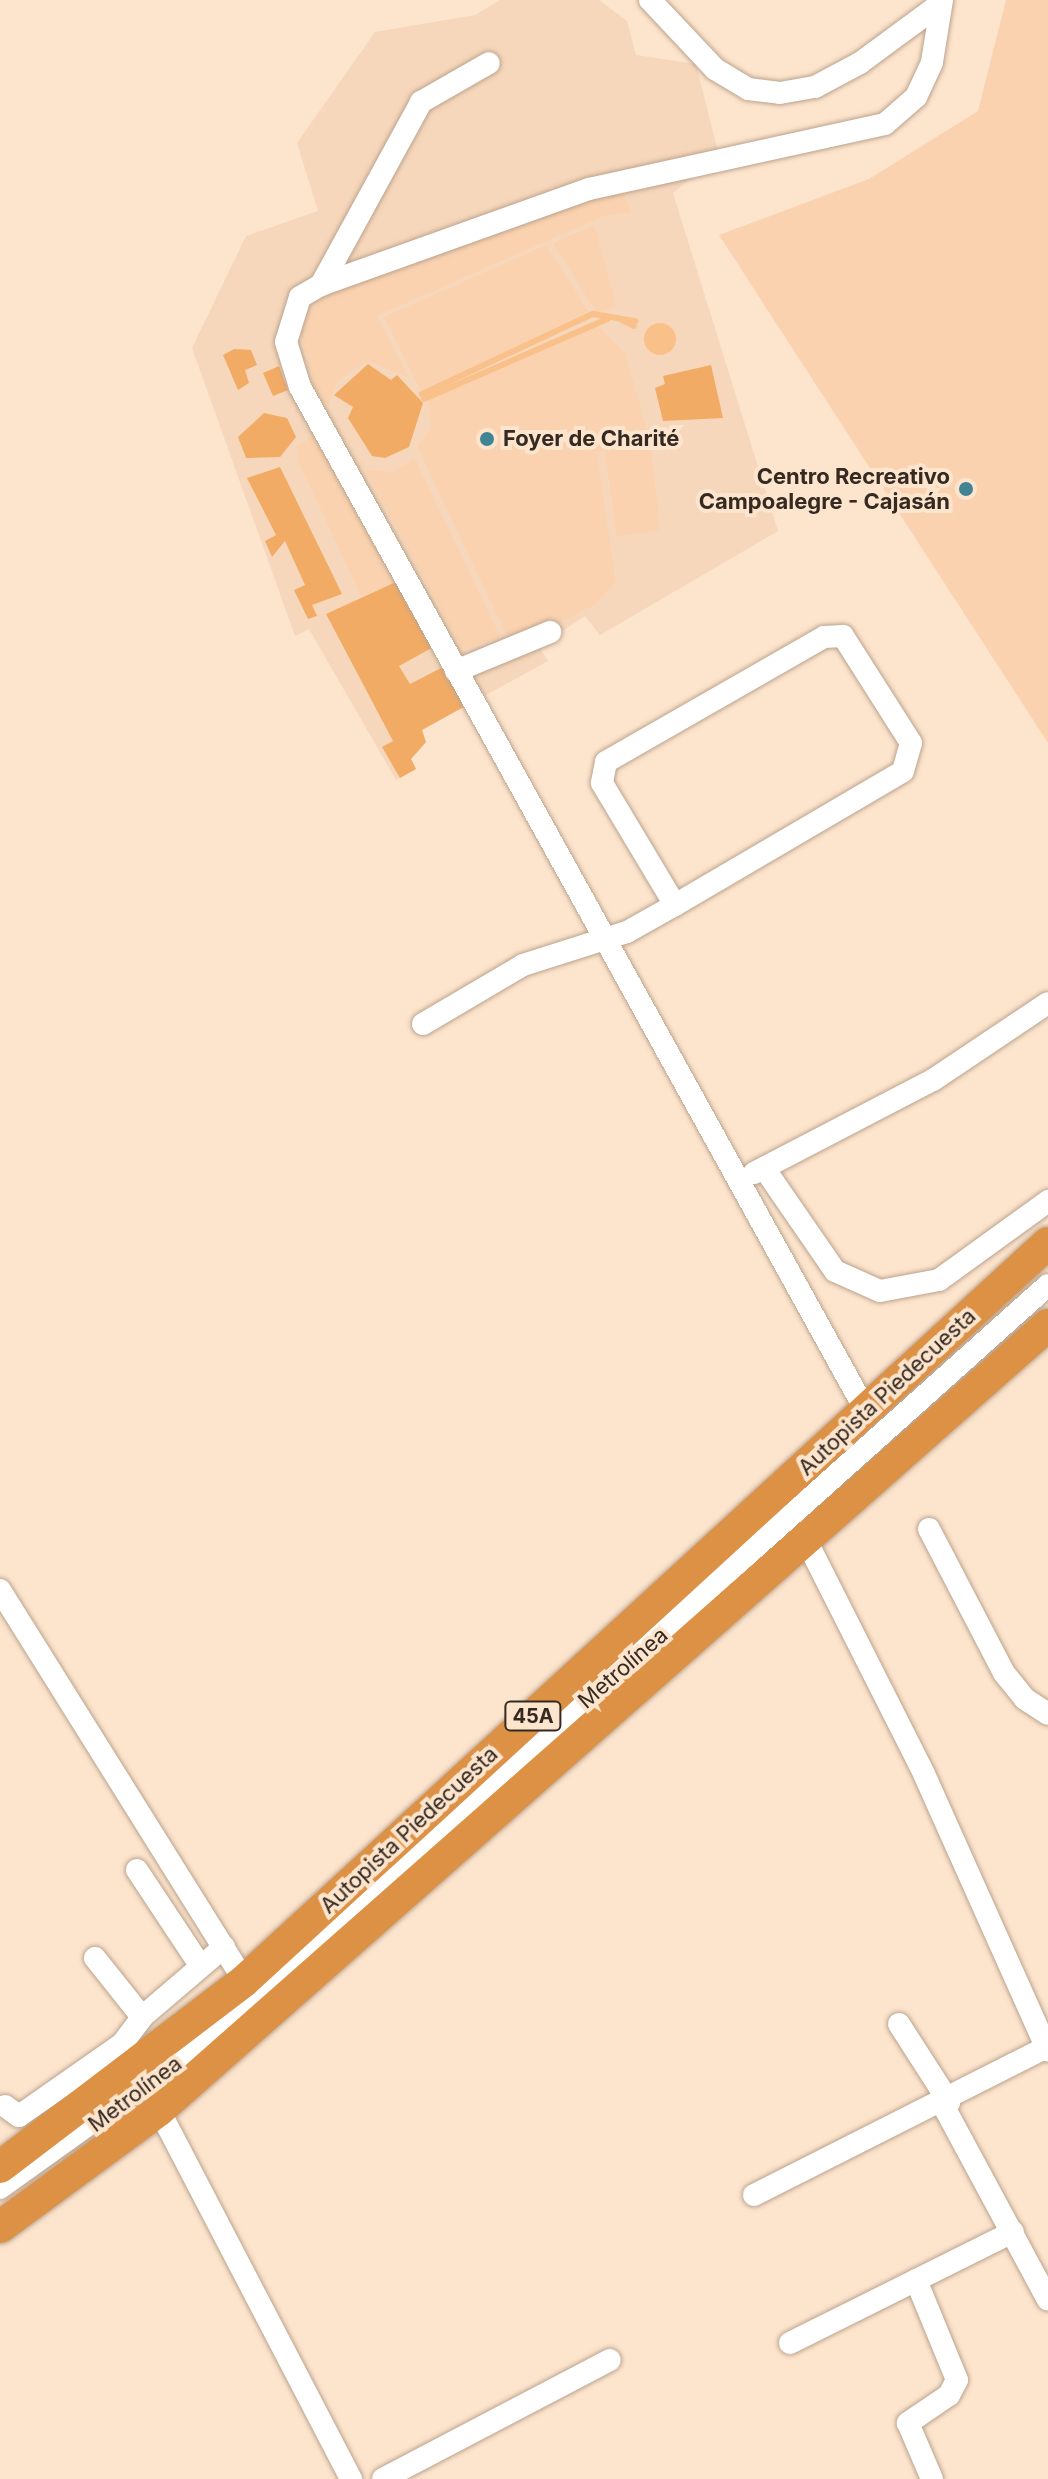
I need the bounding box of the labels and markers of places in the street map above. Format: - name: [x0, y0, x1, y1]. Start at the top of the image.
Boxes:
- place label: Foyer de Charité: [503, 426, 679, 452]
- marker: Foyer de Charité: [478, 430, 496, 448]
- place label: Centro Recreativo Campoalegre - Cajasán: [699, 463, 950, 514]
- marker: Centro Recreativo Campoalegre - Cajasán: [957, 480, 975, 498]

